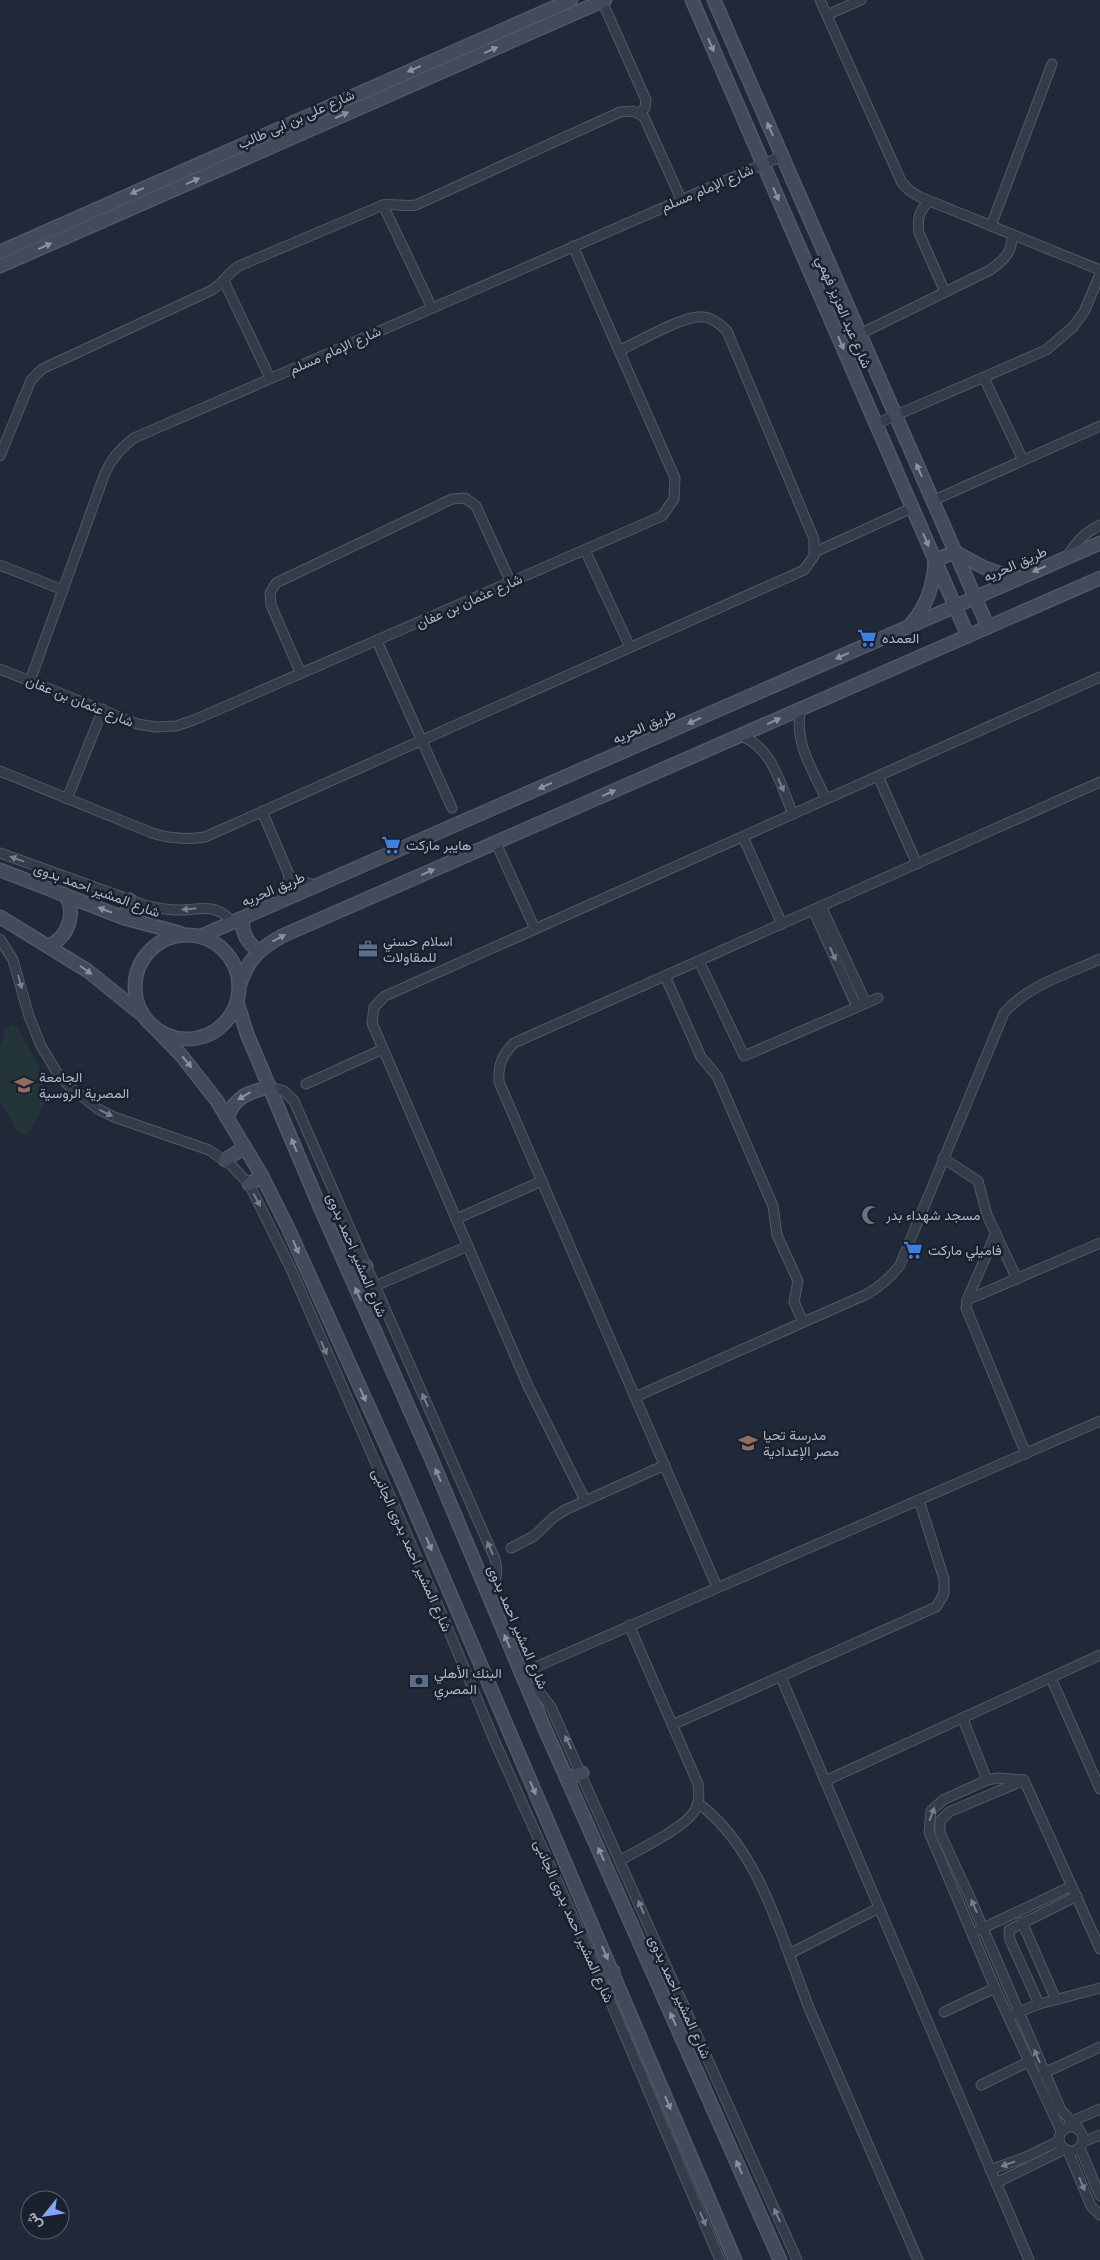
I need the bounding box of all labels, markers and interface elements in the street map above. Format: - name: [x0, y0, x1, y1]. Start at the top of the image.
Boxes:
- one-way arrow: [708, 38, 716, 52]
- one-way arrow: [484, 46, 498, 54]
- one-way arrow: [407, 66, 421, 74]
- street label: شارع على بن ابى طالب: [234, 84, 358, 155]
- one-way arrow: [335, 111, 349, 119]
- one-way arrow: [766, 122, 774, 136]
- street label: شارع الإمام مسلم: [658, 159, 757, 217]
- one-way arrow: [186, 176, 200, 184]
- one-way arrow: [773, 187, 781, 201]
- one-way arrow: [130, 188, 144, 196]
- one-way arrow: [38, 242, 52, 250]
- street label: شارع عبد العزيز فهمي: [809, 253, 877, 372]
- street label: شارع الإمام مسلم: [286, 321, 385, 380]
- one-way arrow: [837, 336, 845, 350]
- one-way arrow: [915, 463, 923, 477]
- one-way arrow: [923, 533, 931, 547]
- street label: طريق الحريه: [980, 541, 1050, 587]
- one-way arrow: [1032, 566, 1046, 574]
- street label: شارع عثمان بن عفان: [413, 569, 526, 634]
- supermarket icon: العمده: [856, 627, 878, 649]
- place label: العمده: [882, 628, 919, 648]
- one-way arrow: [835, 652, 849, 660]
- street label: شارع عثمان بن عفان: [23, 670, 137, 733]
- street label: طريق الحريه: [609, 703, 679, 749]
- one-way arrow: [767, 717, 781, 725]
- one-way arrow: [687, 718, 701, 726]
- one-way arrow: [777, 777, 785, 792]
- one-way arrow: [538, 783, 552, 791]
- one-way arrow: [602, 789, 616, 797]
- supermarket icon: هايبر ماركت: [380, 834, 402, 856]
- place label: هايبر ماركت: [406, 835, 472, 855]
- one-way arrow: [10, 855, 25, 862]
- street label: شارع المشير احمد بدوى: [31, 858, 163, 923]
- street label: طريق الحريه: [238, 867, 308, 911]
- one-way arrow: [421, 868, 435, 876]
- one-way arrow: [180, 905, 196, 913]
- one-way arrow: [97, 906, 112, 914]
- place label: اسلام حسني للمقاولات: [383, 931, 453, 967]
- one-way arrow: [272, 934, 287, 942]
- office icon: اسلام حسني للمقاولات: [357, 938, 379, 960]
- one-way arrow: [830, 947, 838, 961]
- one-way arrow: [79, 965, 93, 975]
- one-way arrow: [16, 975, 24, 990]
- one-way arrow: [182, 1056, 193, 1069]
- place label: الجامعة المصرية الروسية: [39, 1067, 129, 1103]
- school or university icon: الجامعة المصرية الروسية: [13, 1074, 35, 1096]
- one-way arrow: [237, 1091, 250, 1100]
- one-way arrow: [99, 1109, 113, 1117]
- one-way arrow: [290, 1137, 298, 1152]
- street label: شارع المشير احمد بدوى: [321, 1190, 392, 1321]
- one-way arrow: [253, 1193, 262, 1206]
- mosque icon: مسجد شهداء بدر: [860, 1204, 882, 1226]
- place label: مسجد شهداء بدر: [885, 1205, 980, 1225]
- supermarket icon: فاميلي ماركت: [902, 1239, 924, 1261]
- one-way arrow: [293, 1240, 301, 1254]
- place label: فاميلي ماركت: [928, 1240, 1002, 1262]
- one-way arrow: [353, 1287, 361, 1301]
- one-way arrow: [321, 1341, 329, 1355]
- one-way arrow: [360, 1388, 368, 1402]
- one-way arrow: [420, 1393, 428, 1407]
- place label: مدرسة تحيا مصر الإعدادية: [763, 1425, 839, 1461]
- school or university icon: مدرسة تحيا مصر الإعدادية: [737, 1432, 759, 1454]
- street label: شارع المشير احمد بدوى الجانبى: [366, 1465, 457, 1635]
- one-way arrow: [434, 1467, 442, 1482]
- one-way arrow: [426, 1537, 434, 1551]
- one-way arrow: [486, 1541, 494, 1555]
- street label: شارع المشير احمد بدوى: [482, 1562, 553, 1693]
- one-way arrow: [503, 1634, 511, 1648]
- place label: البنك الأهلي المصري: [434, 1663, 502, 1701]
- bank icon: البنك الأهلي المصري: [408, 1670, 430, 1692]
- one-way arrow: [563, 1735, 571, 1749]
- one-way arrow: [530, 1781, 538, 1795]
- one-way arrow: [928, 1806, 936, 1821]
- street label: شارع المشير احمد بدوى الجانبى: [528, 1836, 619, 2006]
- one-way arrow: [596, 1847, 604, 1861]
- one-way arrow: [969, 1899, 977, 1913]
- one-way arrow: [636, 1900, 644, 1914]
- street label: شارع المشير احمد بدوى: [643, 1932, 716, 2062]
- one-way arrow: [601, 1946, 609, 1960]
- one-way arrow: [669, 2012, 677, 2026]
- one-way arrow: [1032, 2049, 1040, 2063]
- one-way arrow: [665, 2096, 673, 2110]
- one-way arrow: [735, 2160, 743, 2174]
- one-way arrow: [1000, 2160, 1015, 2168]
- one-way arrow: [1079, 2177, 1087, 2191]
- north arrow: [20, 2190, 70, 2240]
- one-way arrow: [772, 2208, 780, 2222]
- text: ش: [21, 2209, 47, 2234]
- one-way arrow: [700, 2212, 708, 2227]

